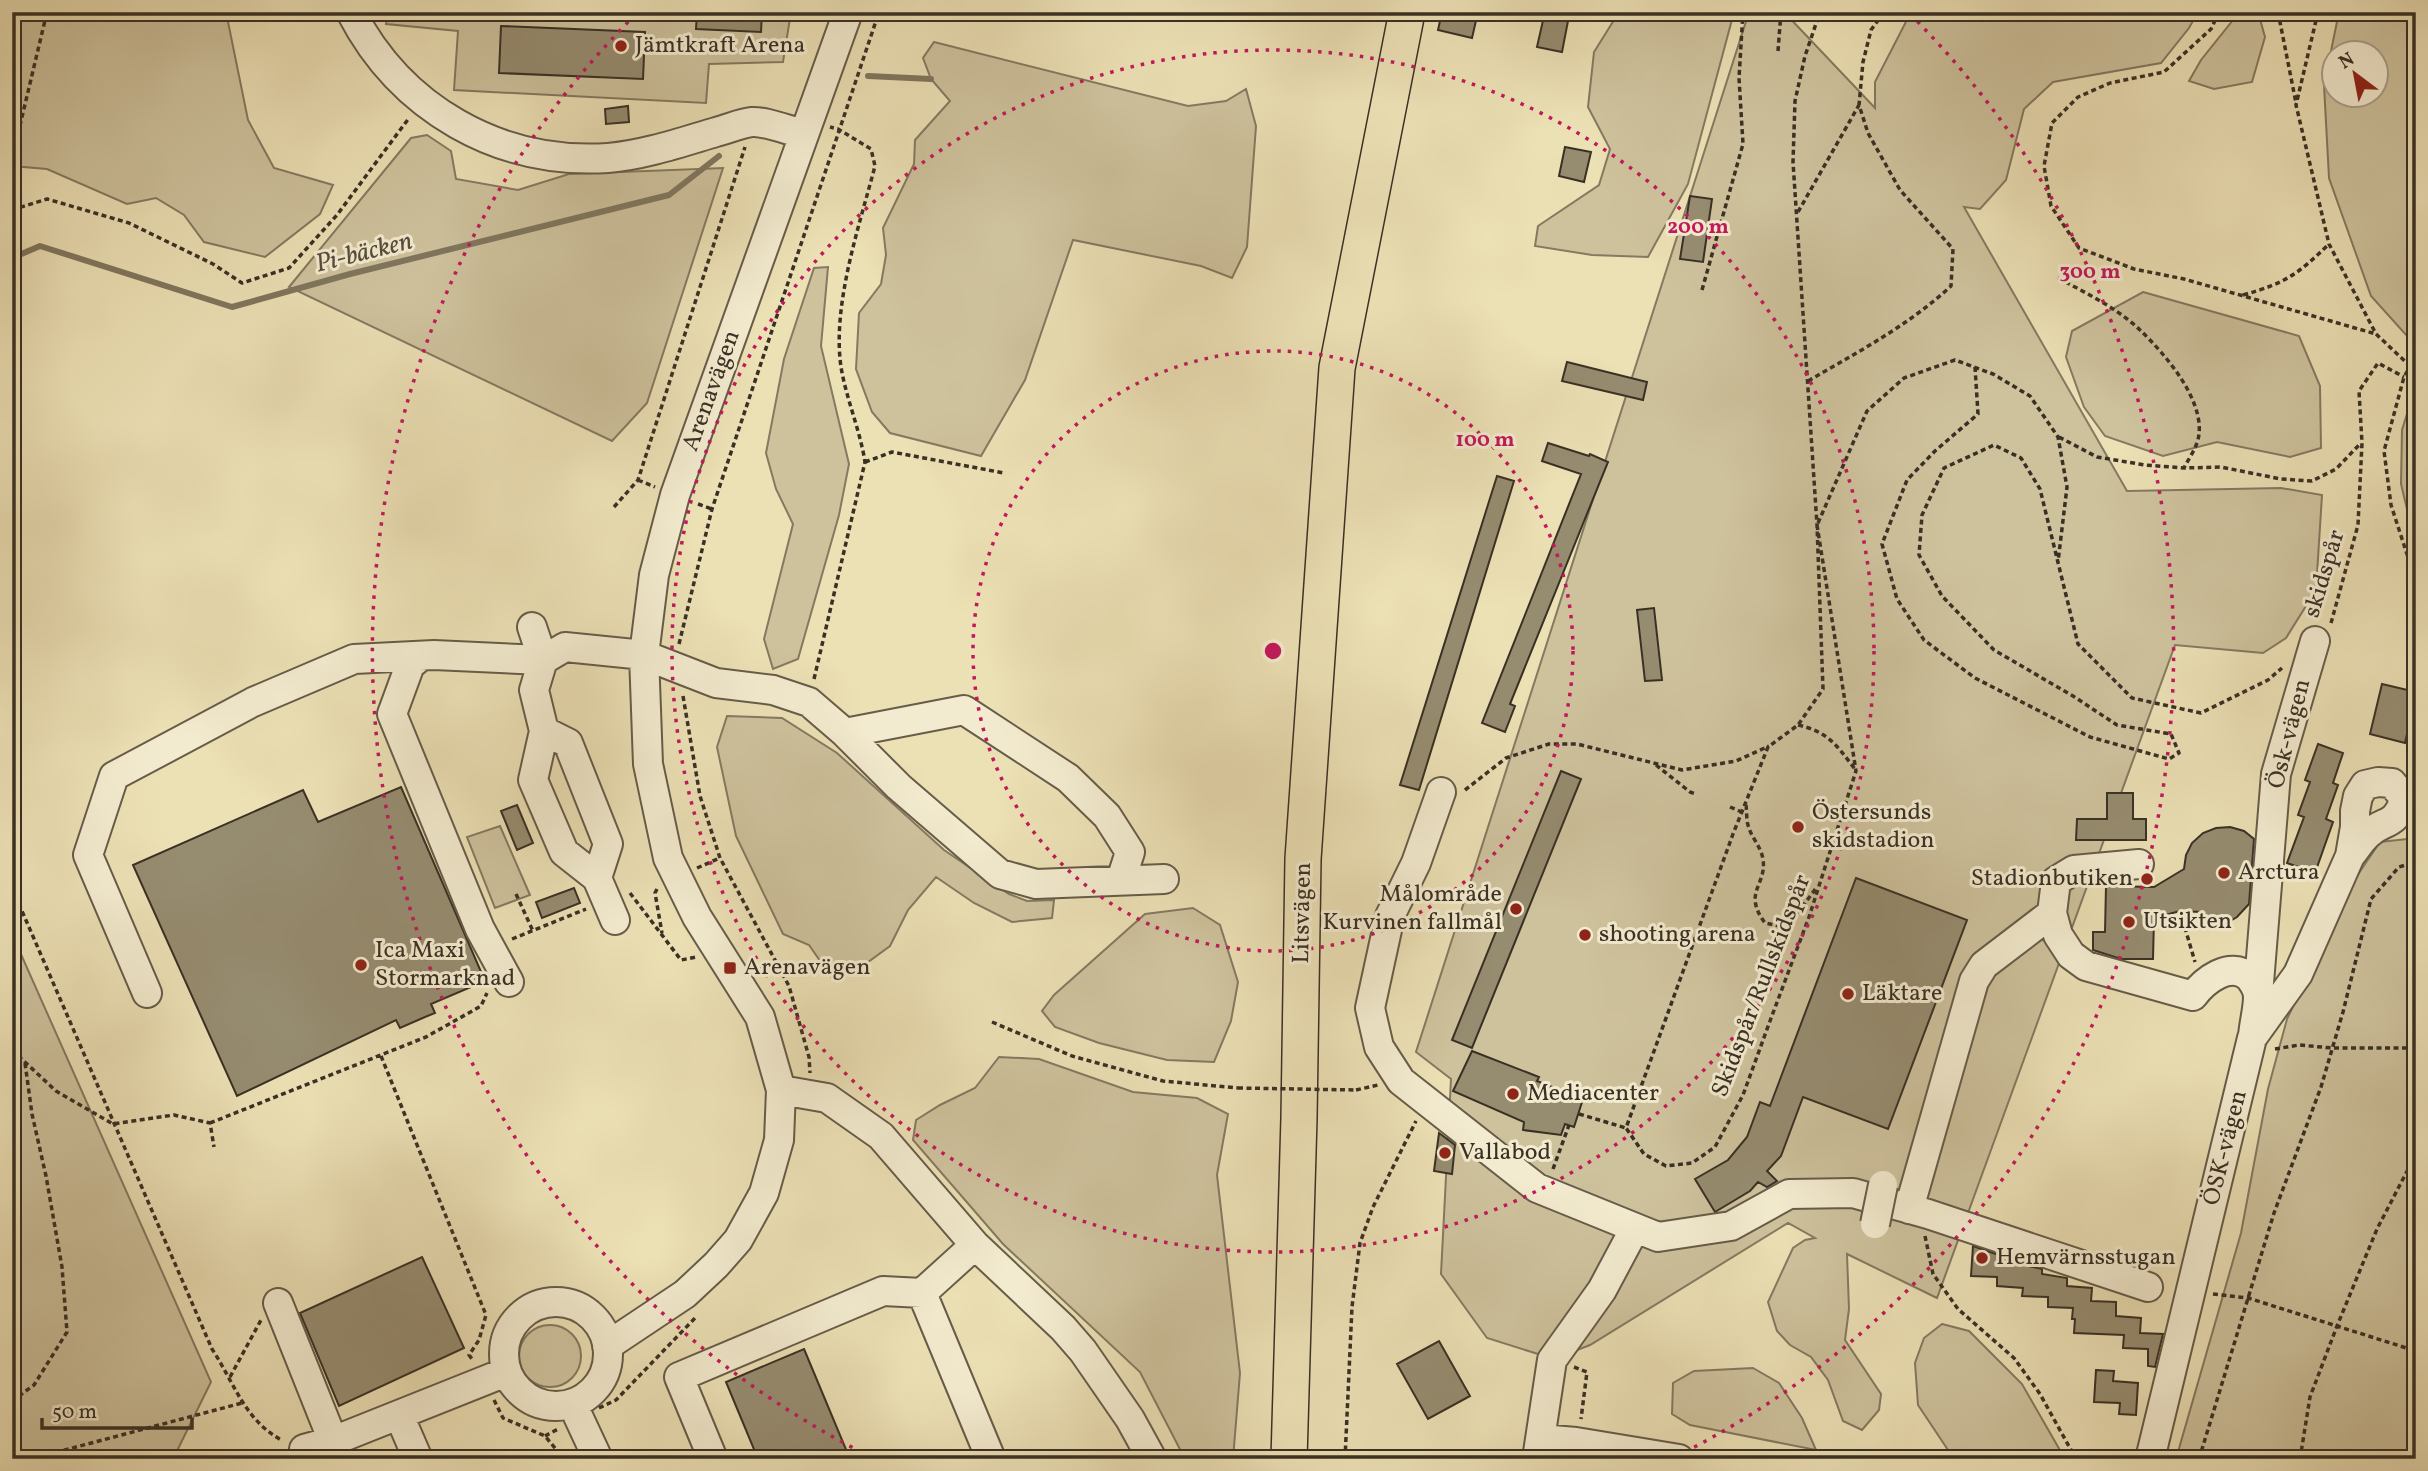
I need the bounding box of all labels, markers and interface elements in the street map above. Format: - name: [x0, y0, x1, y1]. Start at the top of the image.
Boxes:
- place label: Jämtkraft Arena: [635, 29, 806, 63]
- marker: Jämtkraft Arena: [613, 38, 629, 54]
- north arrow: [2320, 38, 2390, 108]
- text: N: [2334, 46, 2360, 76]
- text: 200 m: [1667, 213, 1729, 242]
- water label: Pi-bäcken: [312, 224, 416, 282]
- text: 300 m: [2060, 258, 2120, 287]
- street label: Arenavägen: [674, 326, 750, 456]
- text: 100 m: [1455, 426, 1515, 455]
- street label: skidspår: [2296, 526, 2354, 622]
- centre of rings: [1261, 639, 1285, 663]
- street label: Ösk-vägen: [2260, 676, 2320, 792]
- place label: Östersunds skidstadion: [1812, 796, 1935, 858]
- marker: Östersunds skidstadion: [1790, 819, 1806, 835]
- place label: Arctura: [2238, 856, 2320, 890]
- street label: Litsvägen: [1285, 862, 1321, 964]
- place label: Stadionbutiken: [1971, 862, 2133, 896]
- marker: Arctura: [2216, 865, 2232, 881]
- street label: Skidspår/Rullskidspår: [1704, 870, 1820, 1102]
- marker: Stadionbutiken: [2139, 871, 2155, 887]
- place label: Målområde Kurvinen fallmål: [1323, 878, 1502, 940]
- marker: Målområde Kurvinen fallmål: [1508, 901, 1524, 917]
- place label: Utsikten: [2143, 905, 2232, 939]
- marker: Utsikten: [2121, 914, 2137, 930]
- place label: shooting arena: [1599, 918, 1756, 952]
- marker: shooting arena: [1577, 927, 1593, 943]
- place label: Ica Maxi Stormarknad: [375, 934, 515, 996]
- place label: Arenavägen: [744, 951, 870, 985]
- marker: Ica Maxi Stormarknad: [353, 957, 369, 973]
- marker: Arenavägen: [722, 960, 738, 976]
- place label: Läktare: [1862, 977, 1942, 1011]
- marker: Läktare: [1840, 986, 1856, 1002]
- place label: Mediacenter: [1527, 1077, 1659, 1111]
- marker: Mediacenter: [1505, 1086, 1521, 1102]
- street label: ÖSK-vägen: [2195, 1087, 2257, 1209]
- place label: Vallabod: [1459, 1136, 1551, 1170]
- marker: Vallabod: [1437, 1145, 1453, 1161]
- place label: Hemvärnsstugan: [1996, 1241, 2176, 1275]
- marker: Hemvärnsstugan: [1974, 1250, 1990, 1266]
- scale bar: [42, 1387, 192, 1431]
- text: 50 m: [52, 1398, 97, 1427]

